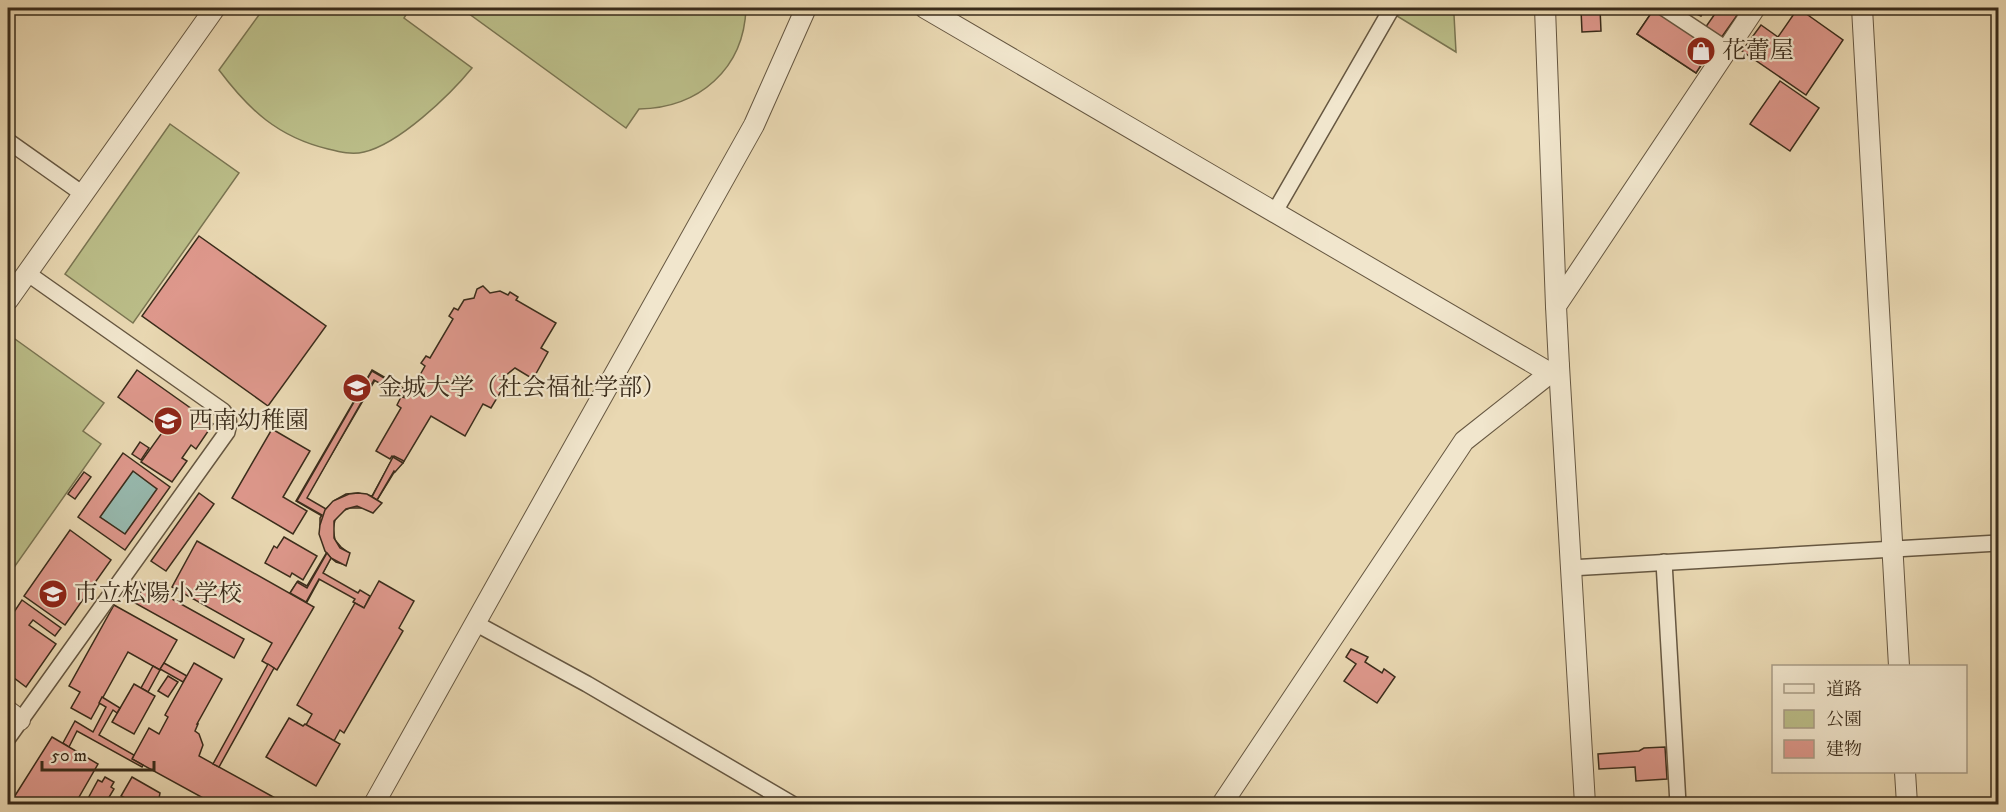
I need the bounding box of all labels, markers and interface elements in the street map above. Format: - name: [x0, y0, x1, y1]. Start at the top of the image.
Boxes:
- shop icon: 花蕾屋: [1685, 35, 1717, 67]
- place label: 花蕾屋: [1722, 36, 1794, 66]
- school or university icon: 金城大学（社会福祉学部）: [341, 372, 373, 404]
- place label: 金城大学（社会福祉学部）: [378, 373, 666, 403]
- school or university icon: 西南幼稚園: [152, 405, 184, 437]
- place label: 西南幼稚園: [189, 406, 309, 436]
- school or university icon: 市立松陽小学校: [37, 578, 69, 610]
- place label: 市立松陽小学校: [74, 579, 242, 609]
- legend: [1772, 665, 1967, 773]
- text: 道路: [1826, 679, 1862, 701]
- text: 公園: [1826, 709, 1862, 731]
- scale bar: [42, 734, 154, 772]
- text: 建物: [1826, 739, 1862, 761]
- text: 50 m: [51, 745, 87, 767]

